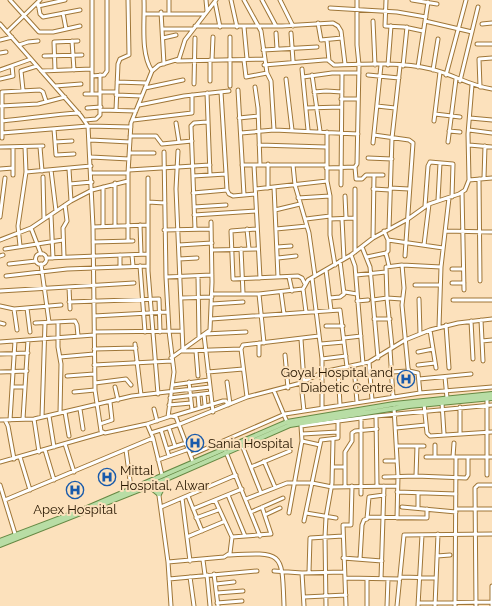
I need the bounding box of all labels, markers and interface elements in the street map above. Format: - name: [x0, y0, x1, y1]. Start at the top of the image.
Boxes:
- place label: Goyal Hospital and Diabetic Centre: [281, 365, 393, 395]
- hospital icon: Goyal Hospital and Diabetic Centre: [396, 369, 416, 389]
- hospital icon: Sania Hospital: [185, 433, 205, 453]
- place label: Sania Hospital: [208, 436, 294, 451]
- place label: Mittal Hospital, Alwar: [120, 463, 210, 493]
- hospital icon: Mittal Hospital, Alwar: [97, 467, 117, 487]
- hospital icon: Apex Hospital: [65, 480, 85, 500]
- place label: Apex Hospital: [33, 502, 117, 517]

